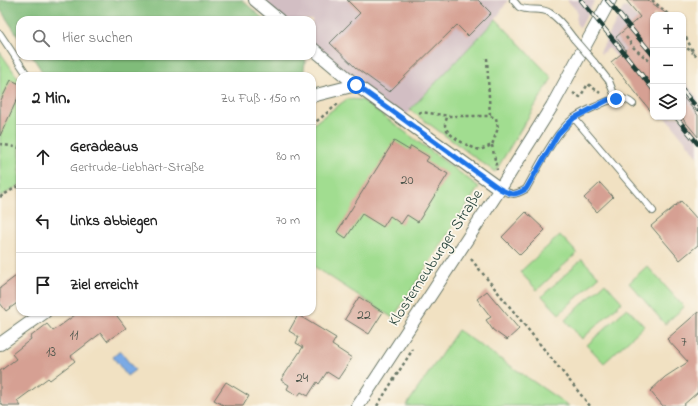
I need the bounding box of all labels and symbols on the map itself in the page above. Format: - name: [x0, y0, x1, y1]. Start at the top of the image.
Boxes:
- route start: [347, 76, 365, 94]
- route end: [607, 90, 625, 108]
- house number: 20: [400, 170, 414, 191]
- street label: Klosterneuburger Straße: [383, 184, 490, 331]
- house number: 22: [357, 305, 371, 326]
- house number: 11: [70, 325, 79, 346]
- house number: 7: [681, 332, 687, 353]
- house number: 13: [46, 342, 56, 363]
- house number: 24: [296, 368, 309, 389]

